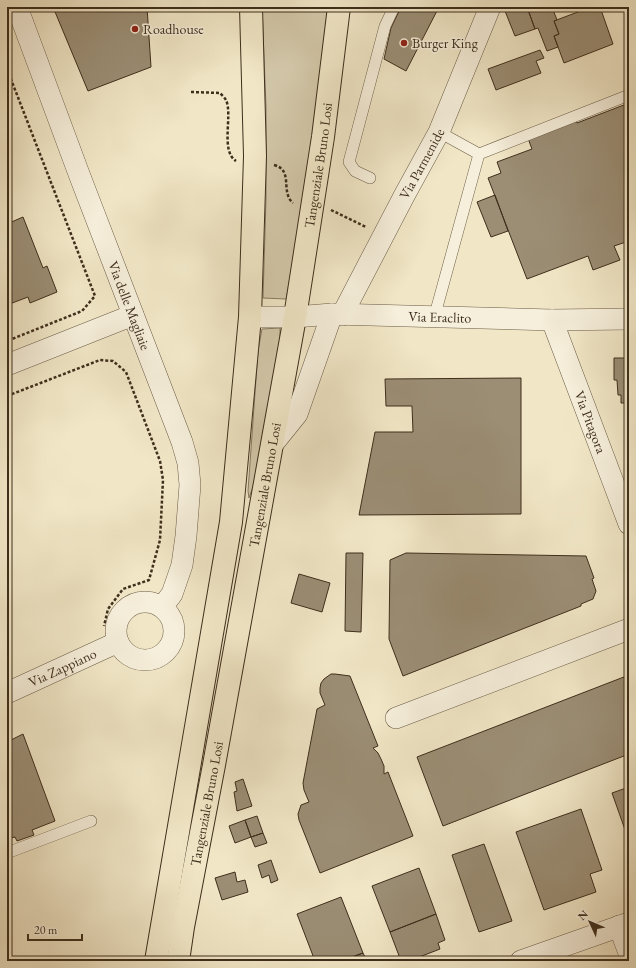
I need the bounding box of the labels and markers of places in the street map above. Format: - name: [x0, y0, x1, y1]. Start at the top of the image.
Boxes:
- place label: Roadhouse: [143, 20, 204, 38]
- marker: Roadhouse: [130, 24, 140, 34]
- place label: Burger King: [412, 34, 479, 52]
- marker: Burger King: [399, 38, 409, 48]

